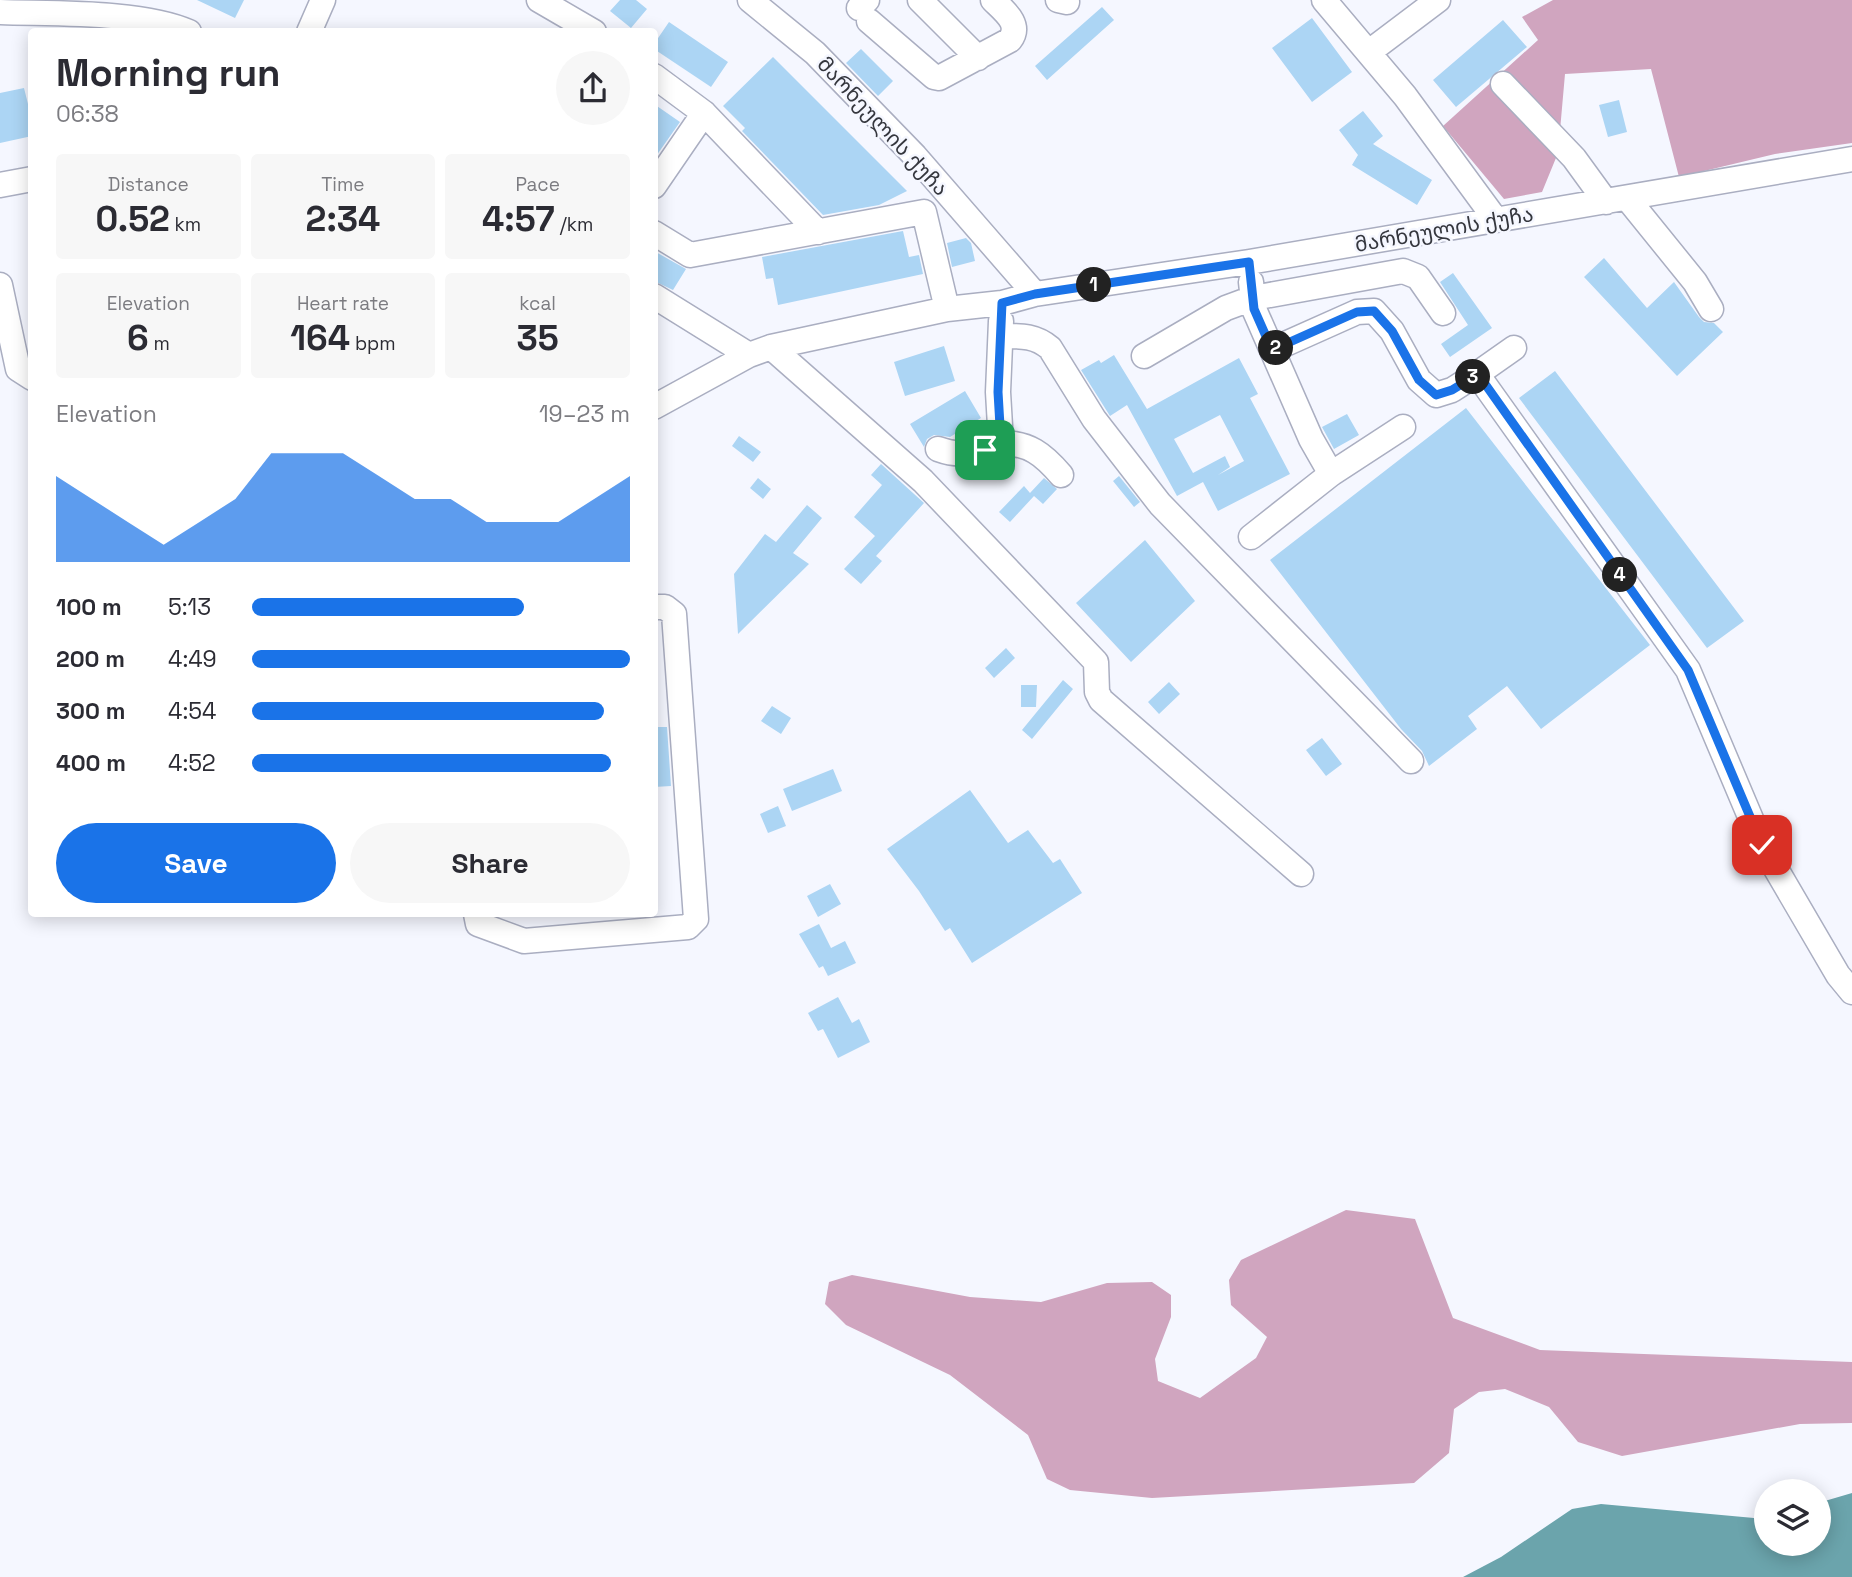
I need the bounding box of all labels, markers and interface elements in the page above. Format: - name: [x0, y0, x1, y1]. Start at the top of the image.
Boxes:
- text: Morning run: [56, 49, 281, 97]
- button: share: [556, 51, 630, 125]
- street label: მარნეულის ქუჩა: [812, 51, 954, 201]
- text: 06:38: [56, 99, 119, 129]
- text: Distance: [108, 172, 189, 197]
- text: Time: [321, 172, 365, 197]
- text: Pace: [515, 172, 560, 197]
- text: 0.52: [96, 197, 170, 241]
- text: 2:34: [306, 197, 380, 241]
- text: 4:57: [482, 197, 555, 241]
- street label: მარნეულის ქუჩა: [1353, 200, 1535, 258]
- text: km: [170, 212, 201, 237]
- text: /km: [555, 212, 593, 237]
- pin: 1: [1076, 268, 1112, 302]
- text: 1: [1089, 272, 1098, 297]
- text: Elevation: [107, 291, 190, 316]
- text: Heart rate: [297, 291, 389, 316]
- text: kcal: [519, 291, 556, 316]
- text: 6: [127, 316, 149, 360]
- text: 164: [290, 316, 350, 360]
- text: 35: [517, 316, 559, 360]
- pin: 2: [1258, 330, 1294, 366]
- text: m: [149, 331, 170, 356]
- text: bpm: [350, 331, 396, 356]
- text: 2: [1270, 335, 1281, 360]
- pin: 3: [1456, 360, 1490, 394]
- text: 3: [1467, 364, 1478, 389]
- text: Elevation: [56, 399, 157, 429]
- text: 19–23 m: [539, 399, 630, 429]
- pin: [955, 420, 1015, 480]
- icon: arrive: [966, 431, 1004, 469]
- pin: 4: [1602, 558, 1638, 592]
- text: 4: [1613, 562, 1626, 587]
- text: 100 m: [56, 592, 122, 622]
- text: 5:13: [168, 592, 211, 622]
- text: 200 m: [56, 644, 125, 674]
- text: 4:49: [168, 644, 217, 674]
- text: 300 m: [56, 696, 125, 726]
- text: 4:54: [168, 696, 216, 726]
- text: 400 m: [56, 748, 126, 778]
- text: 4:52: [168, 748, 216, 778]
- pin: [1732, 815, 1792, 875]
- button: Save: [56, 823, 336, 903]
- button: Share: [350, 823, 630, 903]
- icon: check: [1743, 826, 1781, 864]
- map controls: [1754, 1479, 1831, 1556]
- button: layers: [1754, 1479, 1831, 1556]

